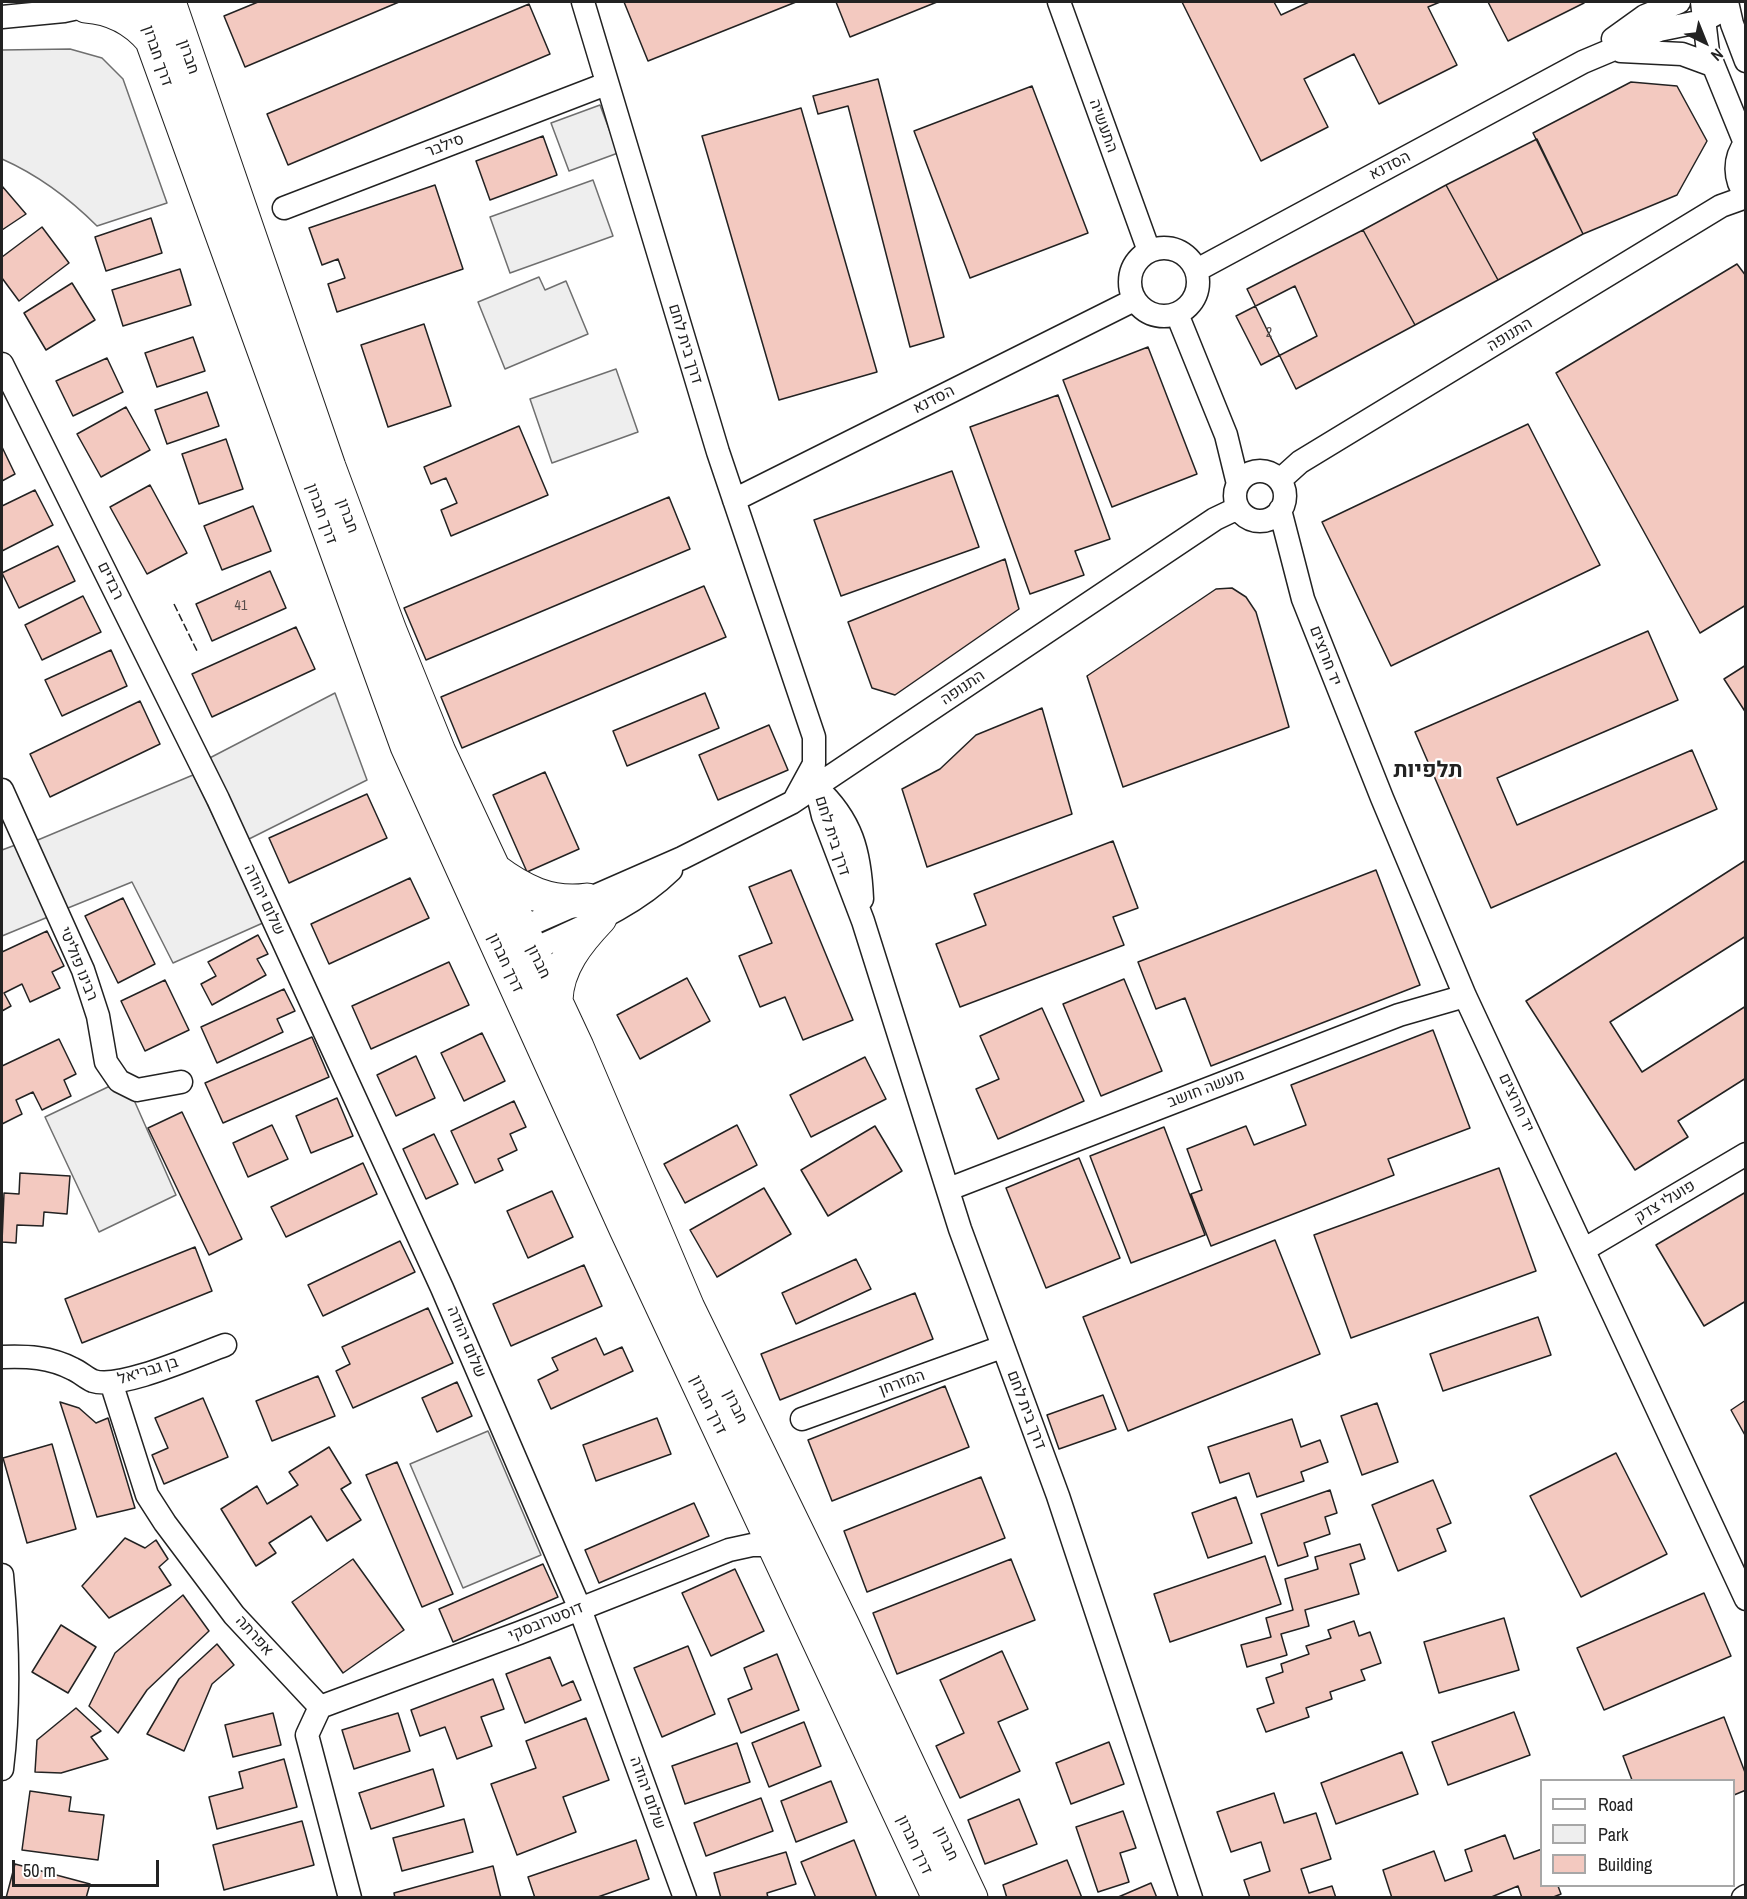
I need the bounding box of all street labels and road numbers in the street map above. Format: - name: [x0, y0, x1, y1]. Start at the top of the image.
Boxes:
- street label: דרך חברון: [138, 23, 176, 89]
- street label: חברון: [173, 37, 203, 77]
- street label: התעשיה: [1084, 97, 1122, 155]
- street label: סילבר: [423, 130, 467, 162]
- street label: הסדנא: [1366, 147, 1414, 185]
- street label: דרך בית לחם: [664, 302, 706, 386]
- street label: התנופה: [1484, 314, 1536, 356]
- street label: הסדנא: [910, 381, 958, 419]
- street label: דרך חברון: [301, 481, 341, 547]
- street label: חברון: [332, 496, 362, 536]
- street label: רבדים: [93, 559, 127, 603]
- street label: יד חרוצים: [1305, 623, 1345, 689]
- street label: התנופה: [937, 666, 989, 710]
- street label: דרך בית לחם: [810, 794, 854, 878]
- street label: שלום יהודה: [239, 861, 289, 939]
- street label: רבינו פוליטי: [55, 924, 101, 1004]
- street label: דרך חברון: [483, 930, 527, 996]
- street label: חברון: [522, 942, 554, 982]
- street label: מעשה חושב: [1165, 1066, 1247, 1112]
- street label: יד חרוצים: [1494, 1070, 1538, 1136]
- street label: פועלי צדק: [1631, 1176, 1699, 1228]
- street label: שלום יהודה: [442, 1303, 490, 1381]
- street label: בן גבריאל: [115, 1353, 181, 1389]
- street label: המזרחן: [876, 1366, 928, 1400]
- street label: דרך בית לחם: [1002, 1368, 1050, 1452]
- street label: דרך חברון: [686, 1372, 730, 1438]
- street label: חברון: [719, 1387, 751, 1427]
- street label: דוסטרובסקי: [506, 1598, 586, 1646]
- street label: אפרתה: [231, 1612, 277, 1660]
- street label: שלום יהודה: [625, 1754, 669, 1832]
- street label: דרך חברון: [892, 1812, 936, 1878]
- street label: חברון: [930, 1824, 962, 1864]

